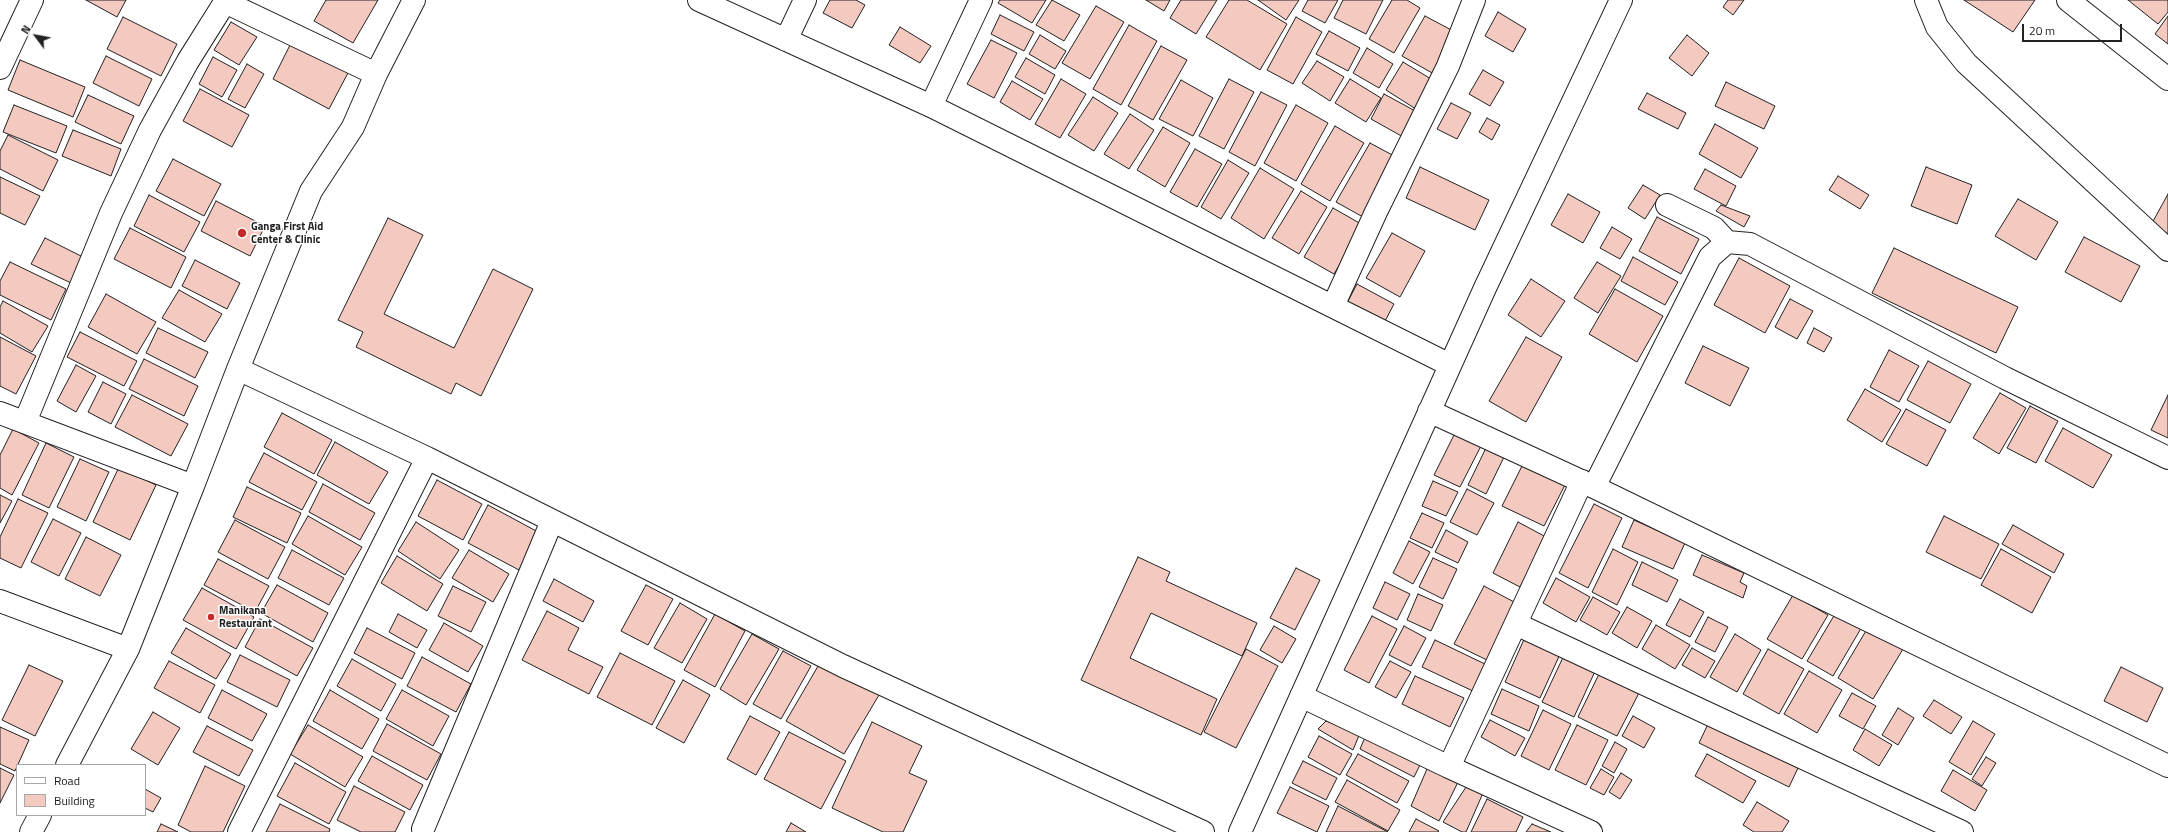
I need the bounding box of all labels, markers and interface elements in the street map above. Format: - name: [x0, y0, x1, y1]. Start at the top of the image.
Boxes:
- north arrow: [16, 16, 56, 56]
- scale bar: [2024, 16, 2124, 42]
- text: 20 m: [2029, 21, 2055, 40]
- text: N: [17, 22, 35, 37]
- place label: Ganga First Aid Center & Clinic: [251, 220, 323, 246]
- marker: Ganga First Aid Center & Clinic: [236, 227, 248, 239]
- place label: Manikana Restaurant: [219, 604, 272, 630]
- marker: Manikana Restaurant: [206, 612, 216, 622]
- legend: [16, 764, 146, 816]
- text: Road: [54, 771, 80, 790]
- text: Building: [54, 791, 95, 810]

